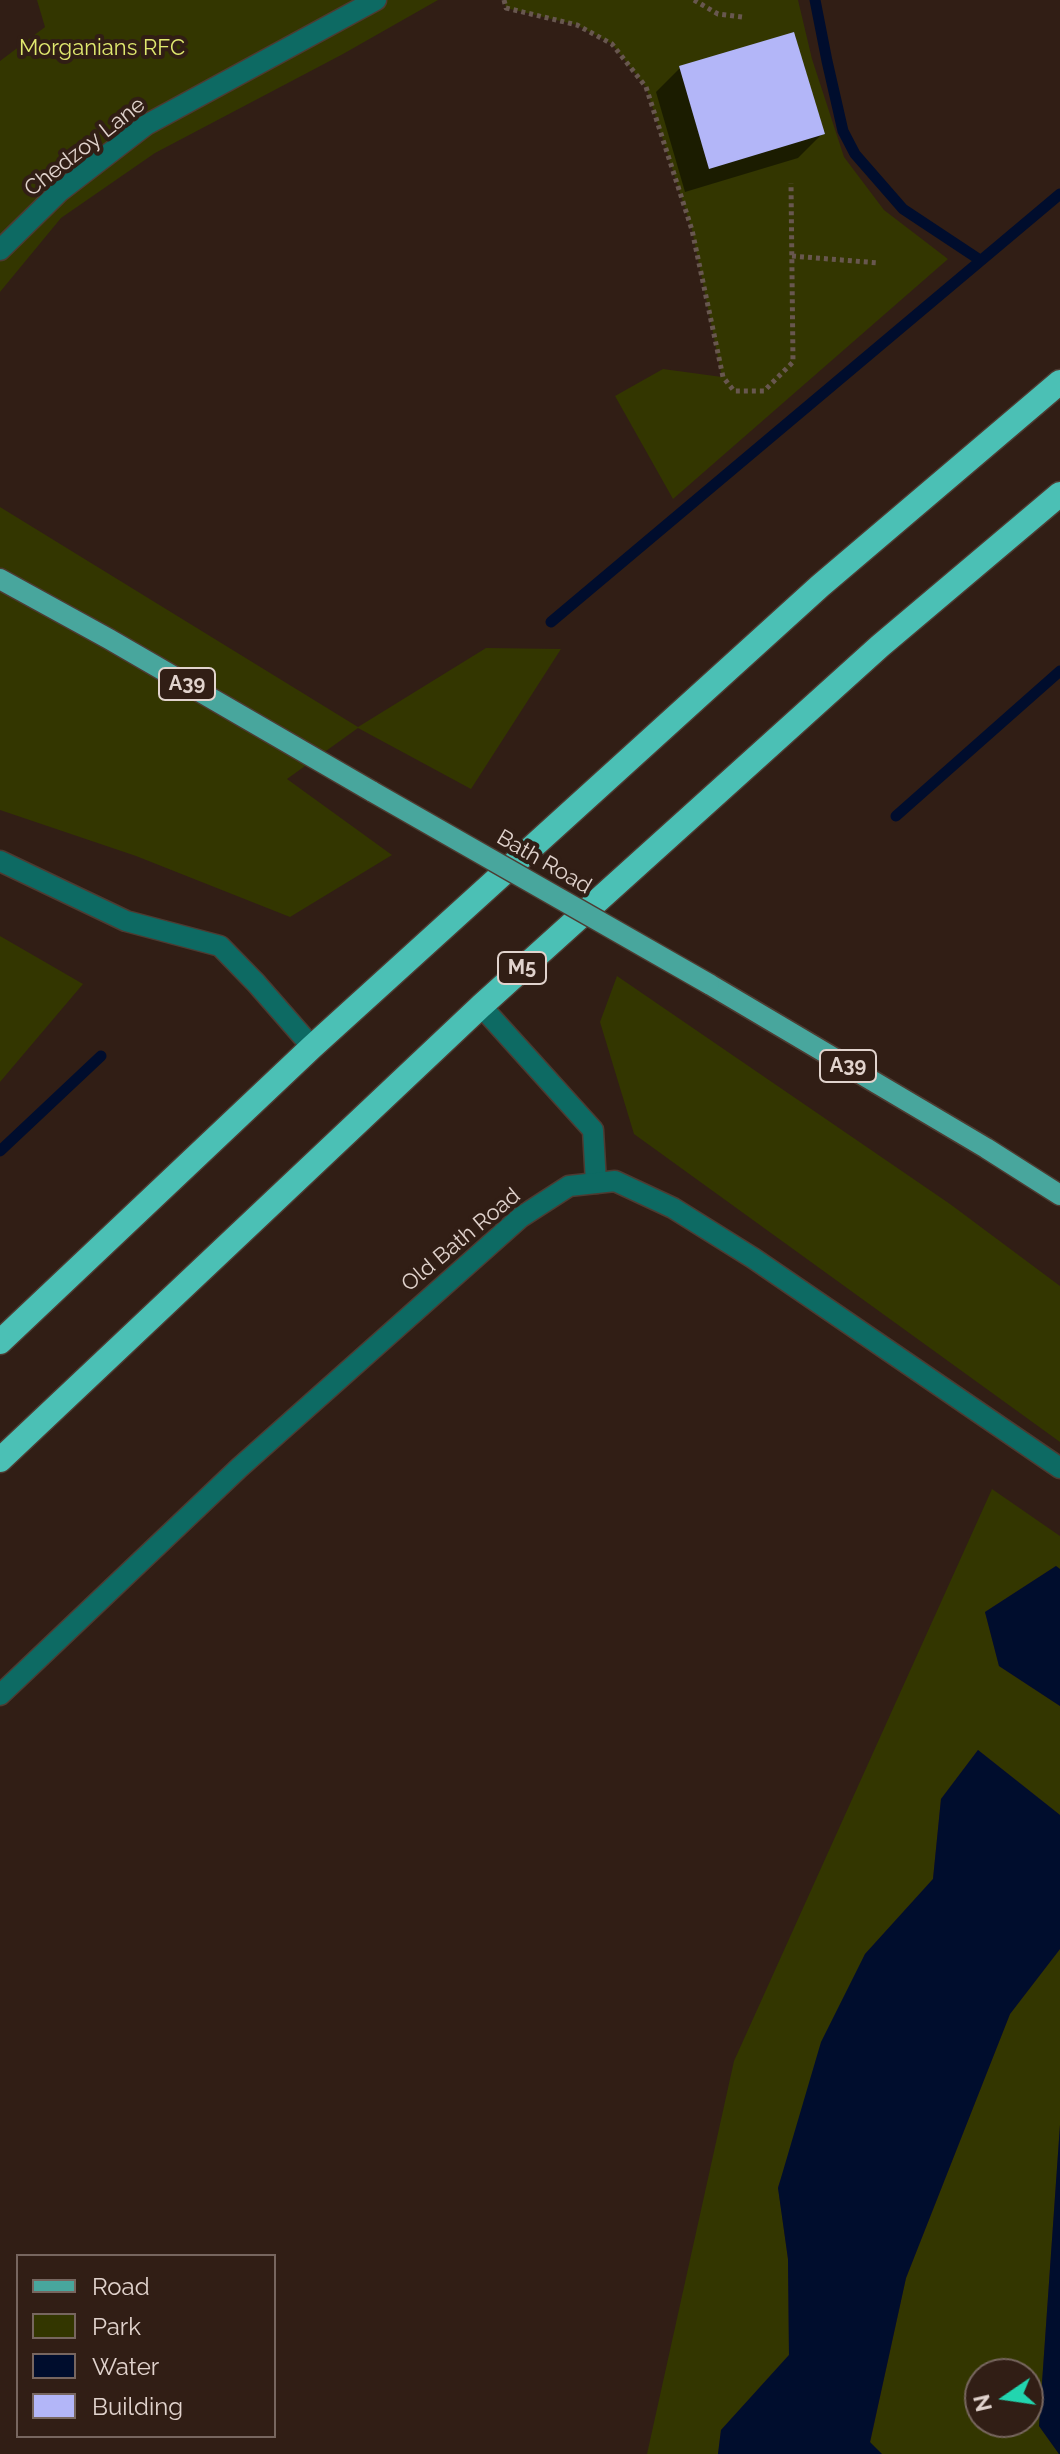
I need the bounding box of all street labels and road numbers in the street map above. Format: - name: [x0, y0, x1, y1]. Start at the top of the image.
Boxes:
- street label: Chedzoy Lane: [19, 92, 151, 202]
- road number: A39: [159, 668, 215, 700]
- street label: Bath Road: [492, 824, 596, 900]
- road number: M5: [498, 952, 546, 984]
- road number: A39: [820, 1050, 876, 1082]
- street label: Old Bath Road: [396, 1183, 526, 1297]

